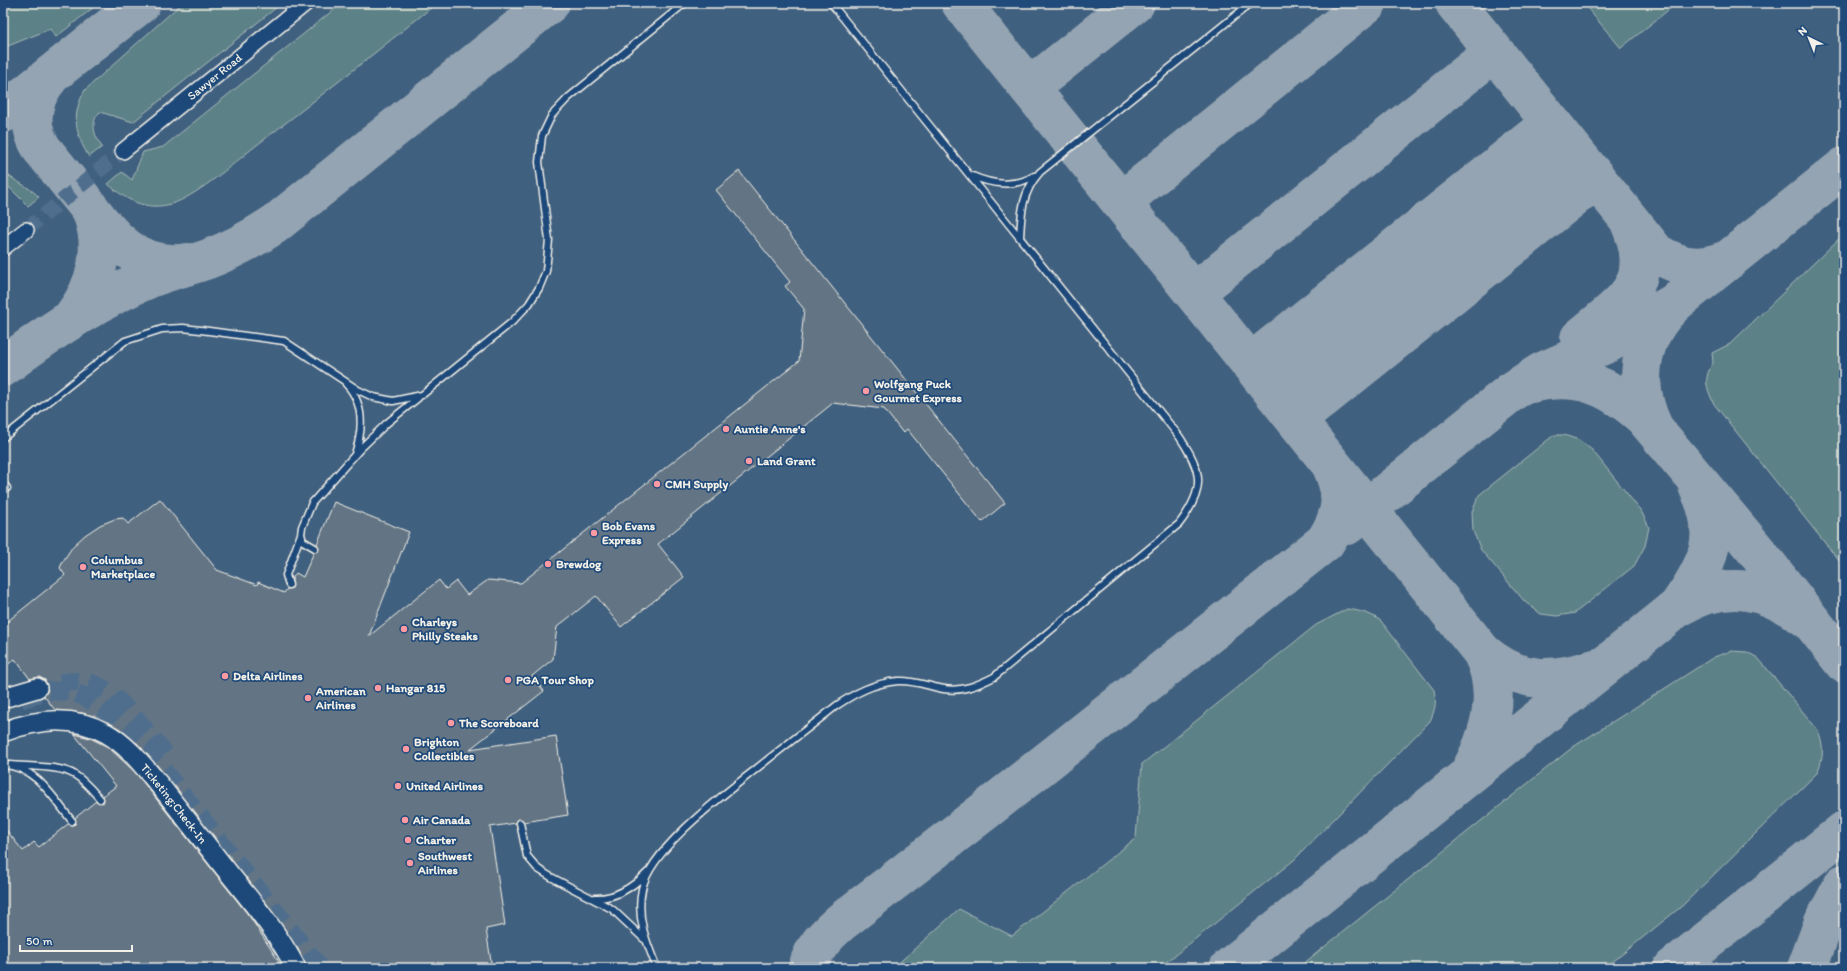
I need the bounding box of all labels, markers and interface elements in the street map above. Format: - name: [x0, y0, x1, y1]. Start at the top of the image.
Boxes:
- north arrow: [1789, 18, 1829, 58]
- text: N: [1795, 24, 1810, 38]
- street label: Sawyer Road: [185, 50, 245, 103]
- place label: Wolfgang Puck Gourmet Express: [874, 377, 963, 406]
- marker: Wolfgang Puck Gourmet Express: [861, 386, 871, 396]
- place label: Auntie Anne's: [733, 422, 806, 436]
- marker: Auntie Anne's: [721, 424, 731, 434]
- place label: Land Grant: [757, 454, 816, 468]
- marker: Land Grant: [744, 456, 754, 466]
- place label: CMH Supply: [665, 477, 728, 492]
- marker: CMH Supply: [652, 479, 662, 489]
- place label: Bob Evans Express: [602, 519, 656, 548]
- marker: Bob Evans Express: [589, 528, 599, 538]
- place label: Columbus Marketplace: [91, 553, 155, 582]
- place label: Brewdog: [556, 557, 602, 572]
- marker: Brewdog: [543, 559, 553, 569]
- marker: Columbus Marketplace: [78, 562, 88, 572]
- place label: Charleys Philly Steaks: [412, 615, 479, 644]
- marker: Charleys Philly Steaks: [399, 624, 409, 634]
- place label: Delta Airlines: [233, 669, 303, 683]
- marker: Delta Airlines: [220, 671, 230, 681]
- place label: PGA Tour Shop: [516, 673, 594, 688]
- marker: PGA Tour Shop: [503, 675, 513, 685]
- place label: Hangar 815: [386, 681, 446, 696]
- marker: Hangar 815: [373, 683, 383, 693]
- place label: American Airlines: [315, 684, 366, 712]
- marker: American Airlines: [303, 693, 313, 703]
- place label: The Scoreboard: [458, 716, 539, 730]
- marker: The Scoreboard: [446, 718, 456, 728]
- place label: Brighton Collectibles: [414, 735, 475, 763]
- marker: Brighton Collectibles: [401, 744, 411, 754]
- street label: Ticketing;Check-In: [138, 761, 210, 847]
- place label: United Airlines: [406, 779, 484, 793]
- marker: United Airlines: [393, 781, 403, 791]
- place label: Air Canada: [412, 813, 471, 827]
- marker: Air Canada: [400, 815, 410, 825]
- place label: Charter: [416, 833, 456, 847]
- marker: Charter: [403, 835, 413, 845]
- place label: Southwest Airlines: [417, 849, 472, 877]
- marker: Southwest Airlines: [405, 858, 415, 868]
- scale bar: [20, 927, 132, 953]
- text: 50 m: [26, 934, 52, 948]

